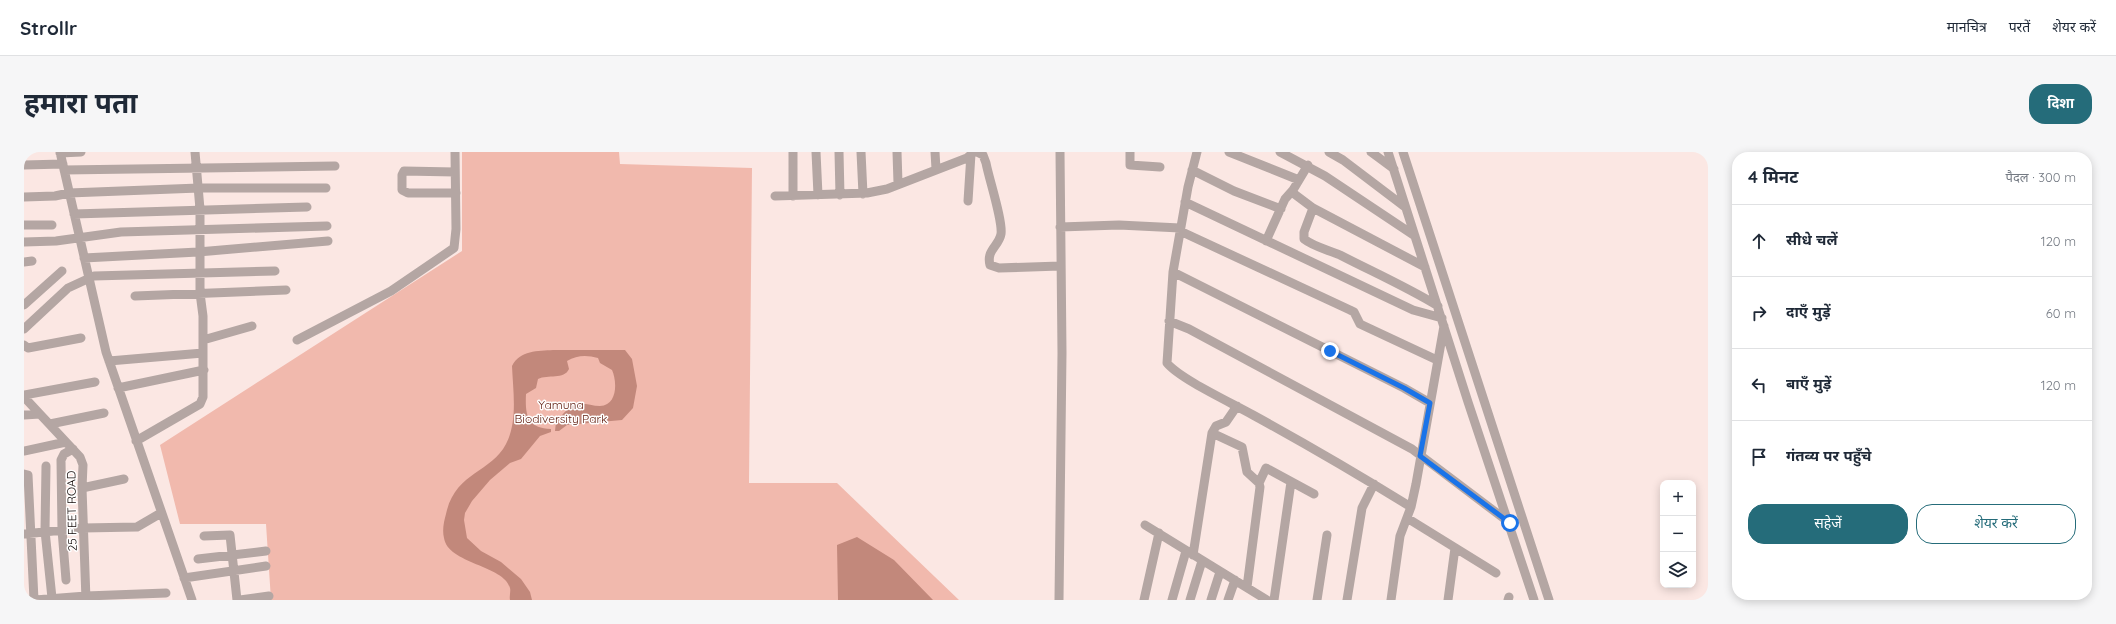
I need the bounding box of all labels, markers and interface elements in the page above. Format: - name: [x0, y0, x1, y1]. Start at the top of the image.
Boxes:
- text: Strollr: [20, 16, 77, 40]
- text: मानचित्र: [1947, 18, 1987, 36]
- text: परतें: [2009, 18, 2030, 36]
- text: शेयर करें: [2052, 18, 2096, 36]
- button: दिशा: [2029, 84, 2092, 124]
- text: हमारा पता: [24, 85, 138, 120]
- text: 4 मिनट: [1748, 166, 1798, 187]
- text: पैदल · 300 m: [2006, 169, 2076, 185]
- icon: ahead: [1748, 230, 1770, 252]
- text: सीधे चलें: [1786, 230, 1837, 249]
- text: 120 m: [2041, 233, 2076, 249]
- icon: right: [1748, 302, 1770, 324]
- text: दाएँ मुड़ें: [1786, 302, 1830, 321]
- text: 60 m: [2046, 305, 2076, 321]
- route end: [1321, 342, 1339, 360]
- icon: left: [1748, 374, 1770, 396]
- text: बाएँ मुड़ें: [1786, 374, 1831, 393]
- text: 120 m: [2041, 377, 2076, 393]
- park label: Yamuna Biodiversity Park: [515, 397, 607, 426]
- icon: arrive: [1748, 446, 1770, 468]
- text: गंतव्य पर पहुँचे: [1786, 446, 1872, 465]
- street label: 25 FEET ROAD: [63, 470, 80, 552]
- map controls: [1660, 480, 1696, 588]
- button: +: [1660, 480, 1696, 516]
- button: सहेजें: [1748, 504, 1908, 544]
- button: शेयर करें: [1916, 504, 2076, 544]
- route start: [1501, 514, 1519, 532]
- button: −: [1660, 516, 1696, 552]
- button: layers: [1660, 552, 1696, 588]

